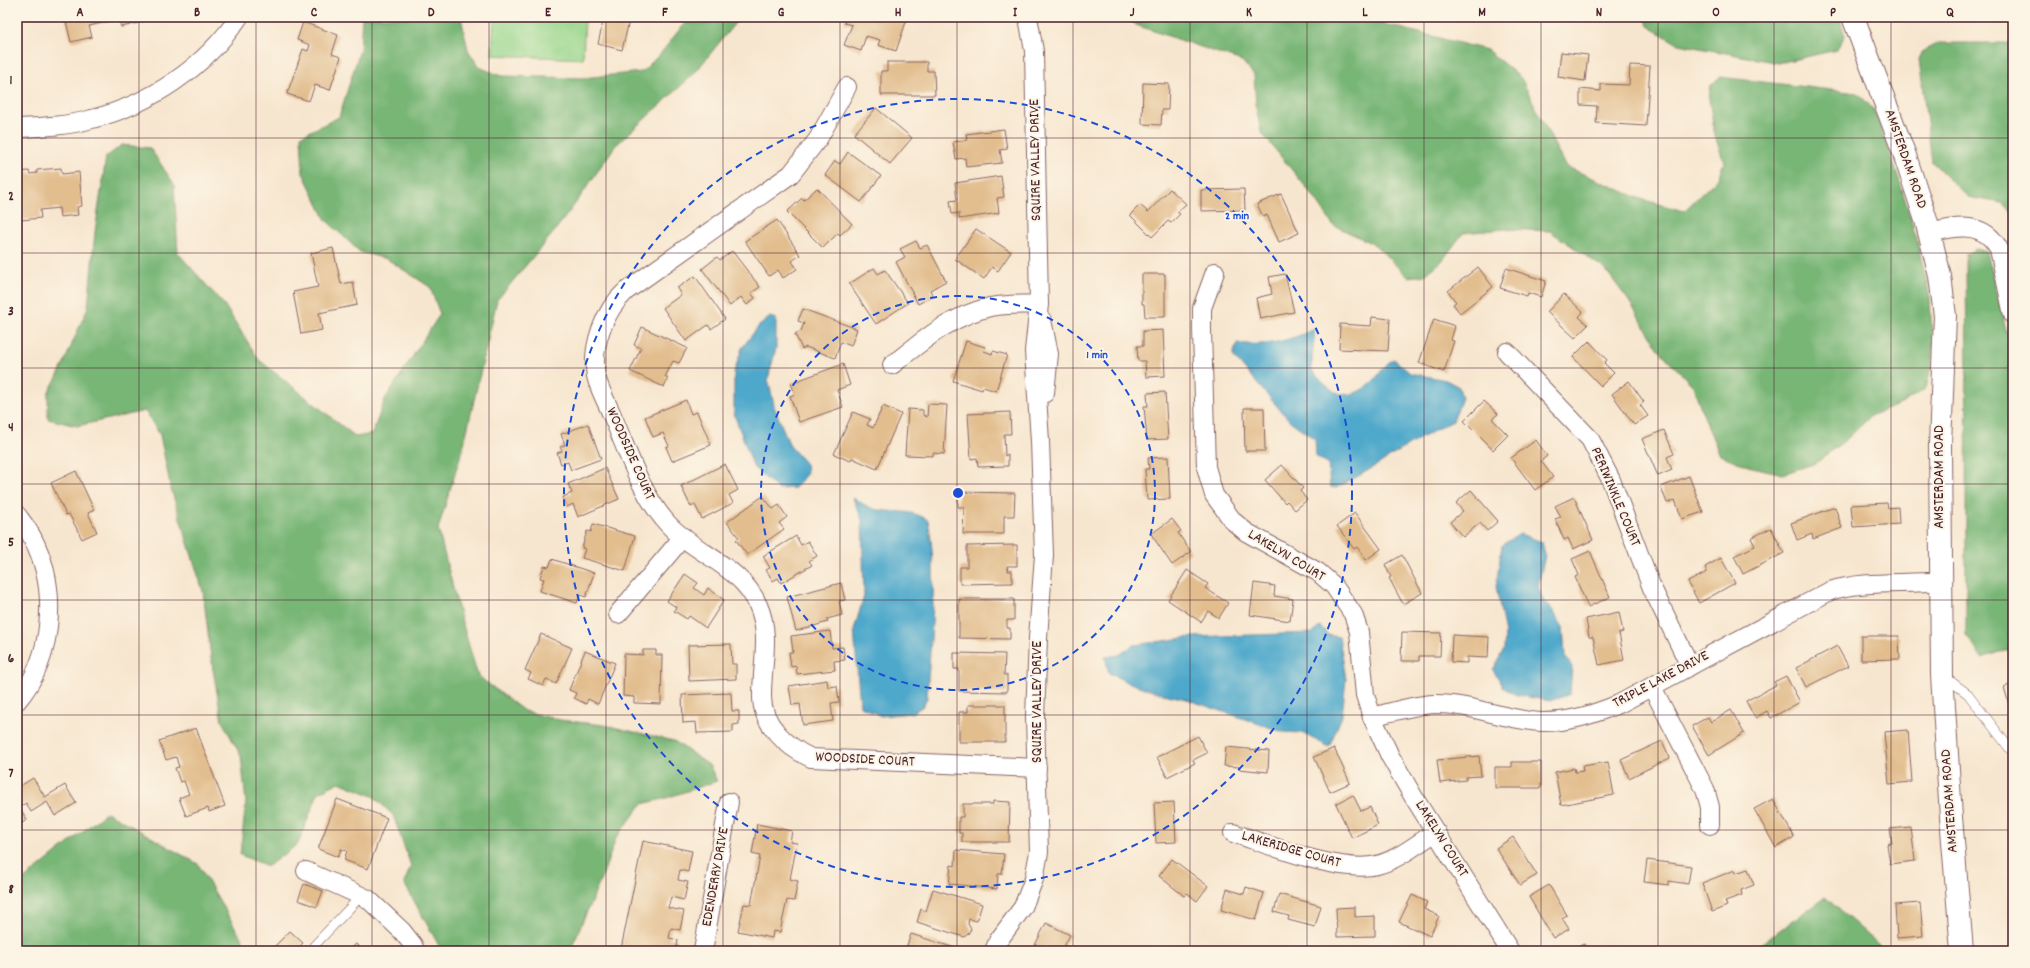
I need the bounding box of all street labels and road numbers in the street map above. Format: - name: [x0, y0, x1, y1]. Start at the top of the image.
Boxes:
- street label: SQUIRE VALLEY DRIVE: [1024, 99, 1048, 221]
- street label: AMSTERDAM ROAD: [1878, 106, 1932, 212]
- street label: WOODSIDE COURT: [600, 404, 660, 504]
- street label: AMSTERDAM ROAD: [1929, 425, 1951, 529]
- street label: PERIWINKLE COURT: [1584, 444, 1646, 550]
- street label: LAKELYN COURT: [1243, 524, 1329, 588]
- street label: SQUIRE VALLEY DRIVE: [1027, 641, 1049, 763]
- street label: TRIPLE LAKE DRIVE: [1609, 645, 1713, 715]
- street label: WOODSIDE COURT: [815, 746, 915, 774]
- street label: AMSTERDAM ROAD: [1935, 748, 1965, 854]
- street label: LAKELYN COURT: [1409, 796, 1473, 882]
- street label: EDENDERRY DRIVE: [696, 825, 736, 928]
- street label: LAKERIDGE COURT: [1239, 825, 1343, 875]

